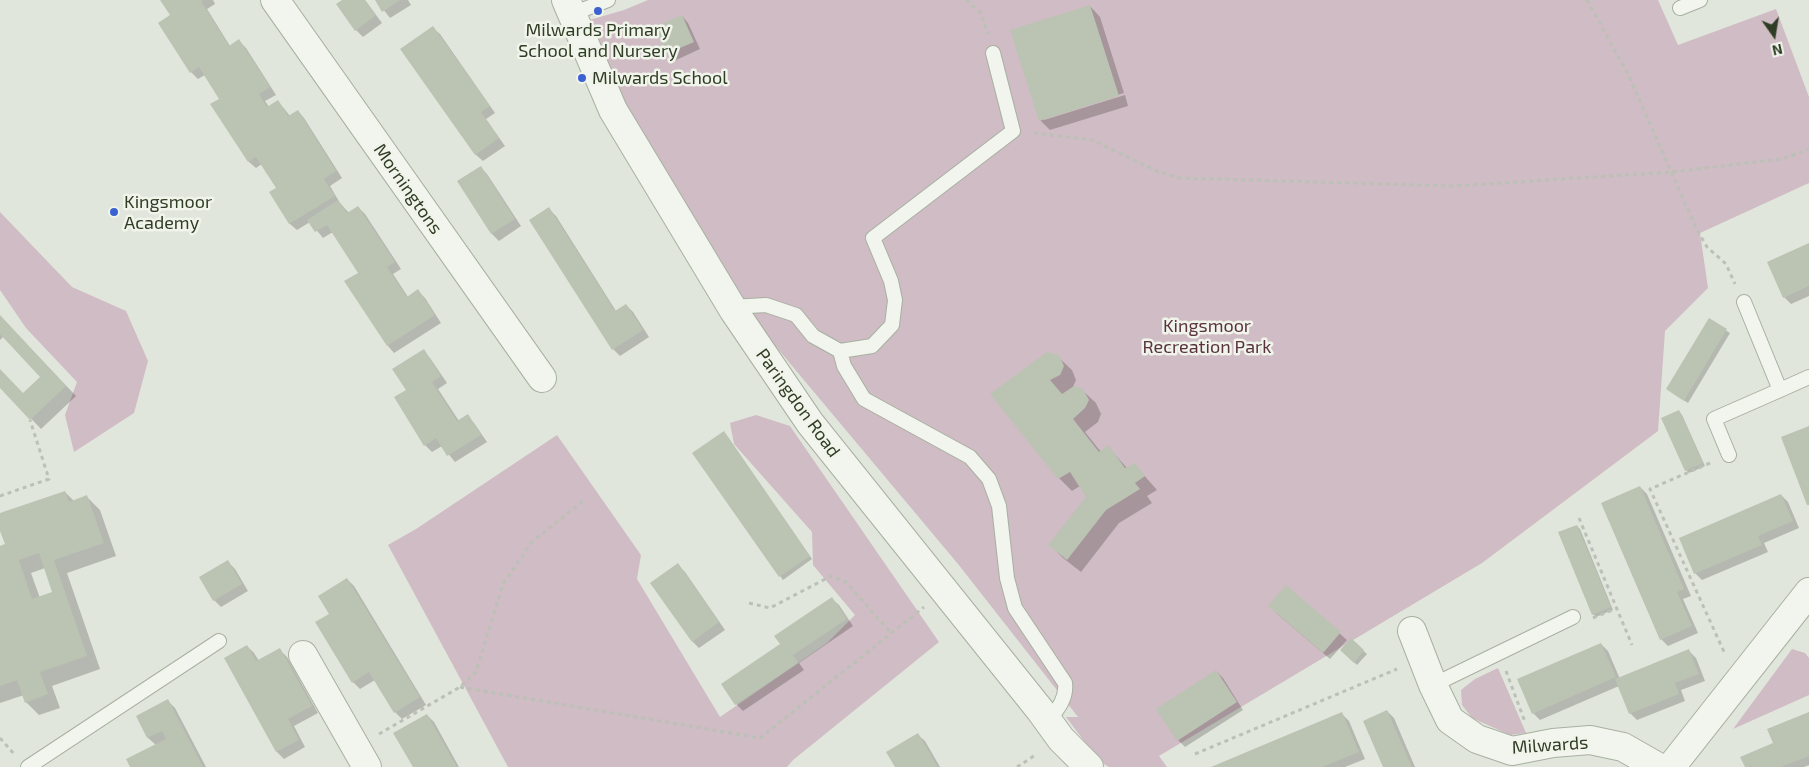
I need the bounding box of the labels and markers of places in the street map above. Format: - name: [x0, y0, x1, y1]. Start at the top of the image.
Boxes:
- marker: Milwards Primary School and Nursery: [592, 5, 604, 17]
- place label: Milwards Primary School and Nursery: [518, 19, 678, 62]
- place label: Milwards School: [592, 67, 728, 89]
- marker: Milwards School: [576, 72, 588, 84]
- place label: Kingsmoor Academy: [124, 191, 212, 233]
- marker: Kingsmoor Academy: [108, 206, 120, 218]

